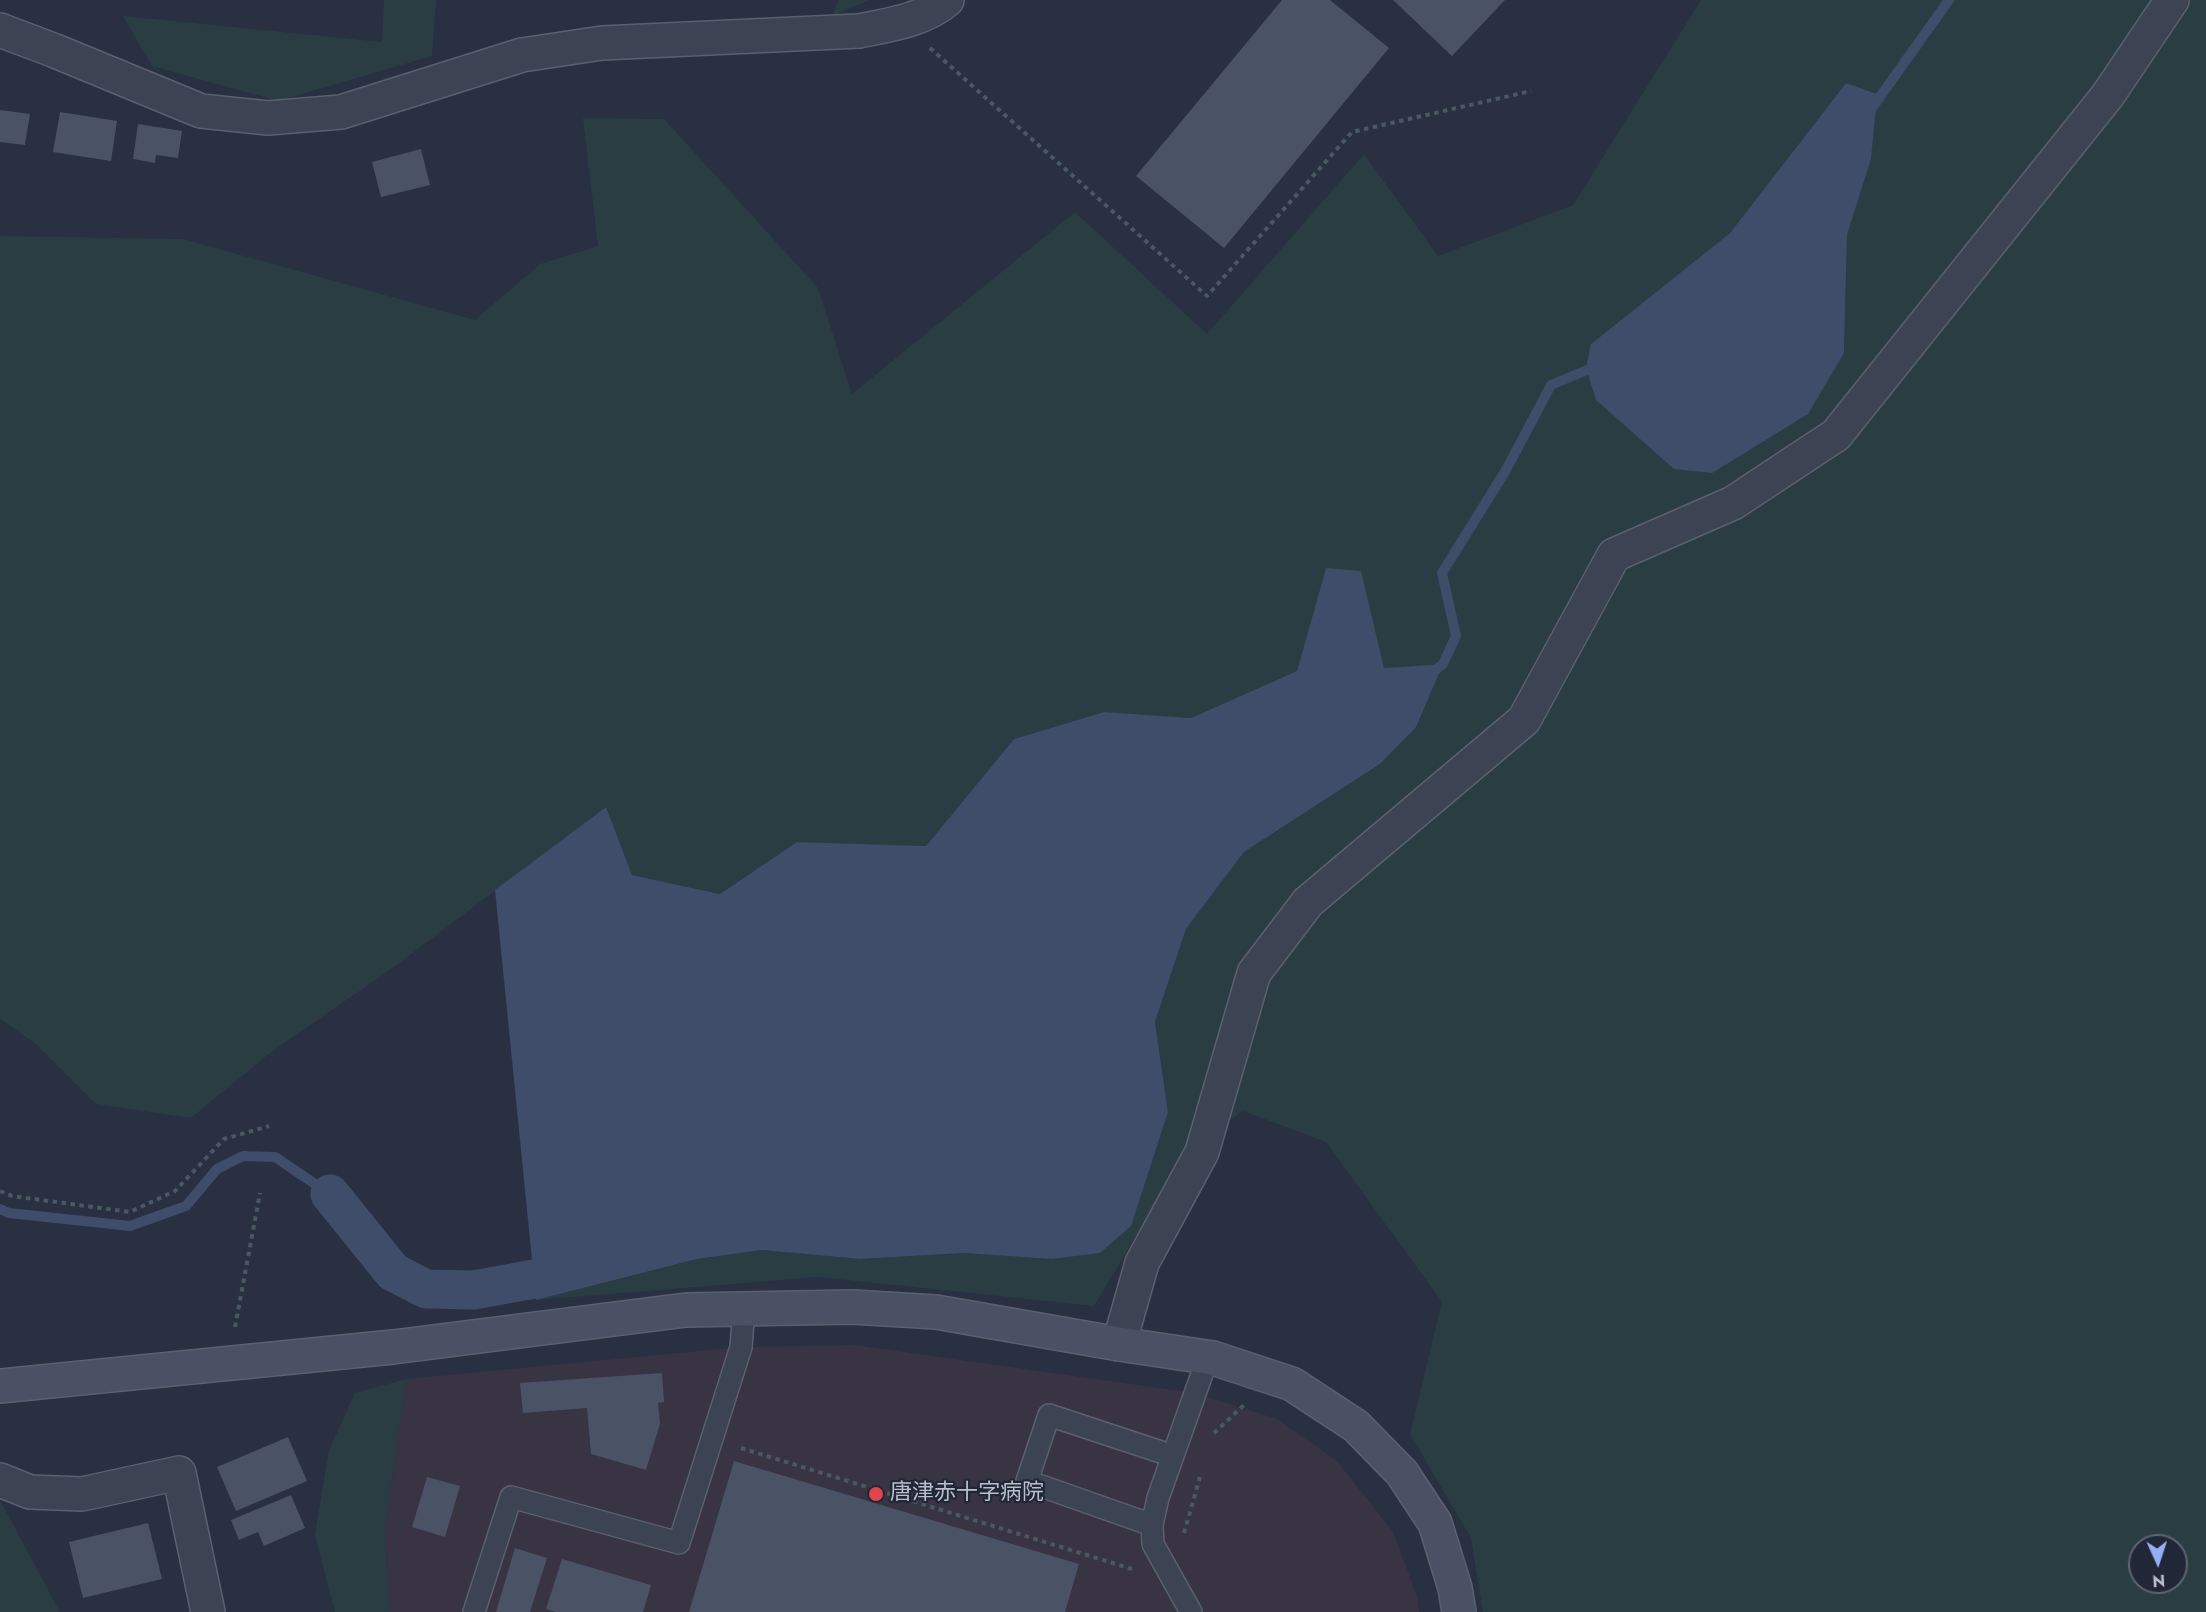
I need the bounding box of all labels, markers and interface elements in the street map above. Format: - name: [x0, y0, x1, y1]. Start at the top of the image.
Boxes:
- place label: 唐津赤十字病院: [890, 1481, 1044, 1507]
- marker: 唐津赤十字病院: [867, 1485, 885, 1503]
- north arrow: [2128, 1534, 2188, 1594]
- text: N: [2152, 1569, 2166, 1592]

